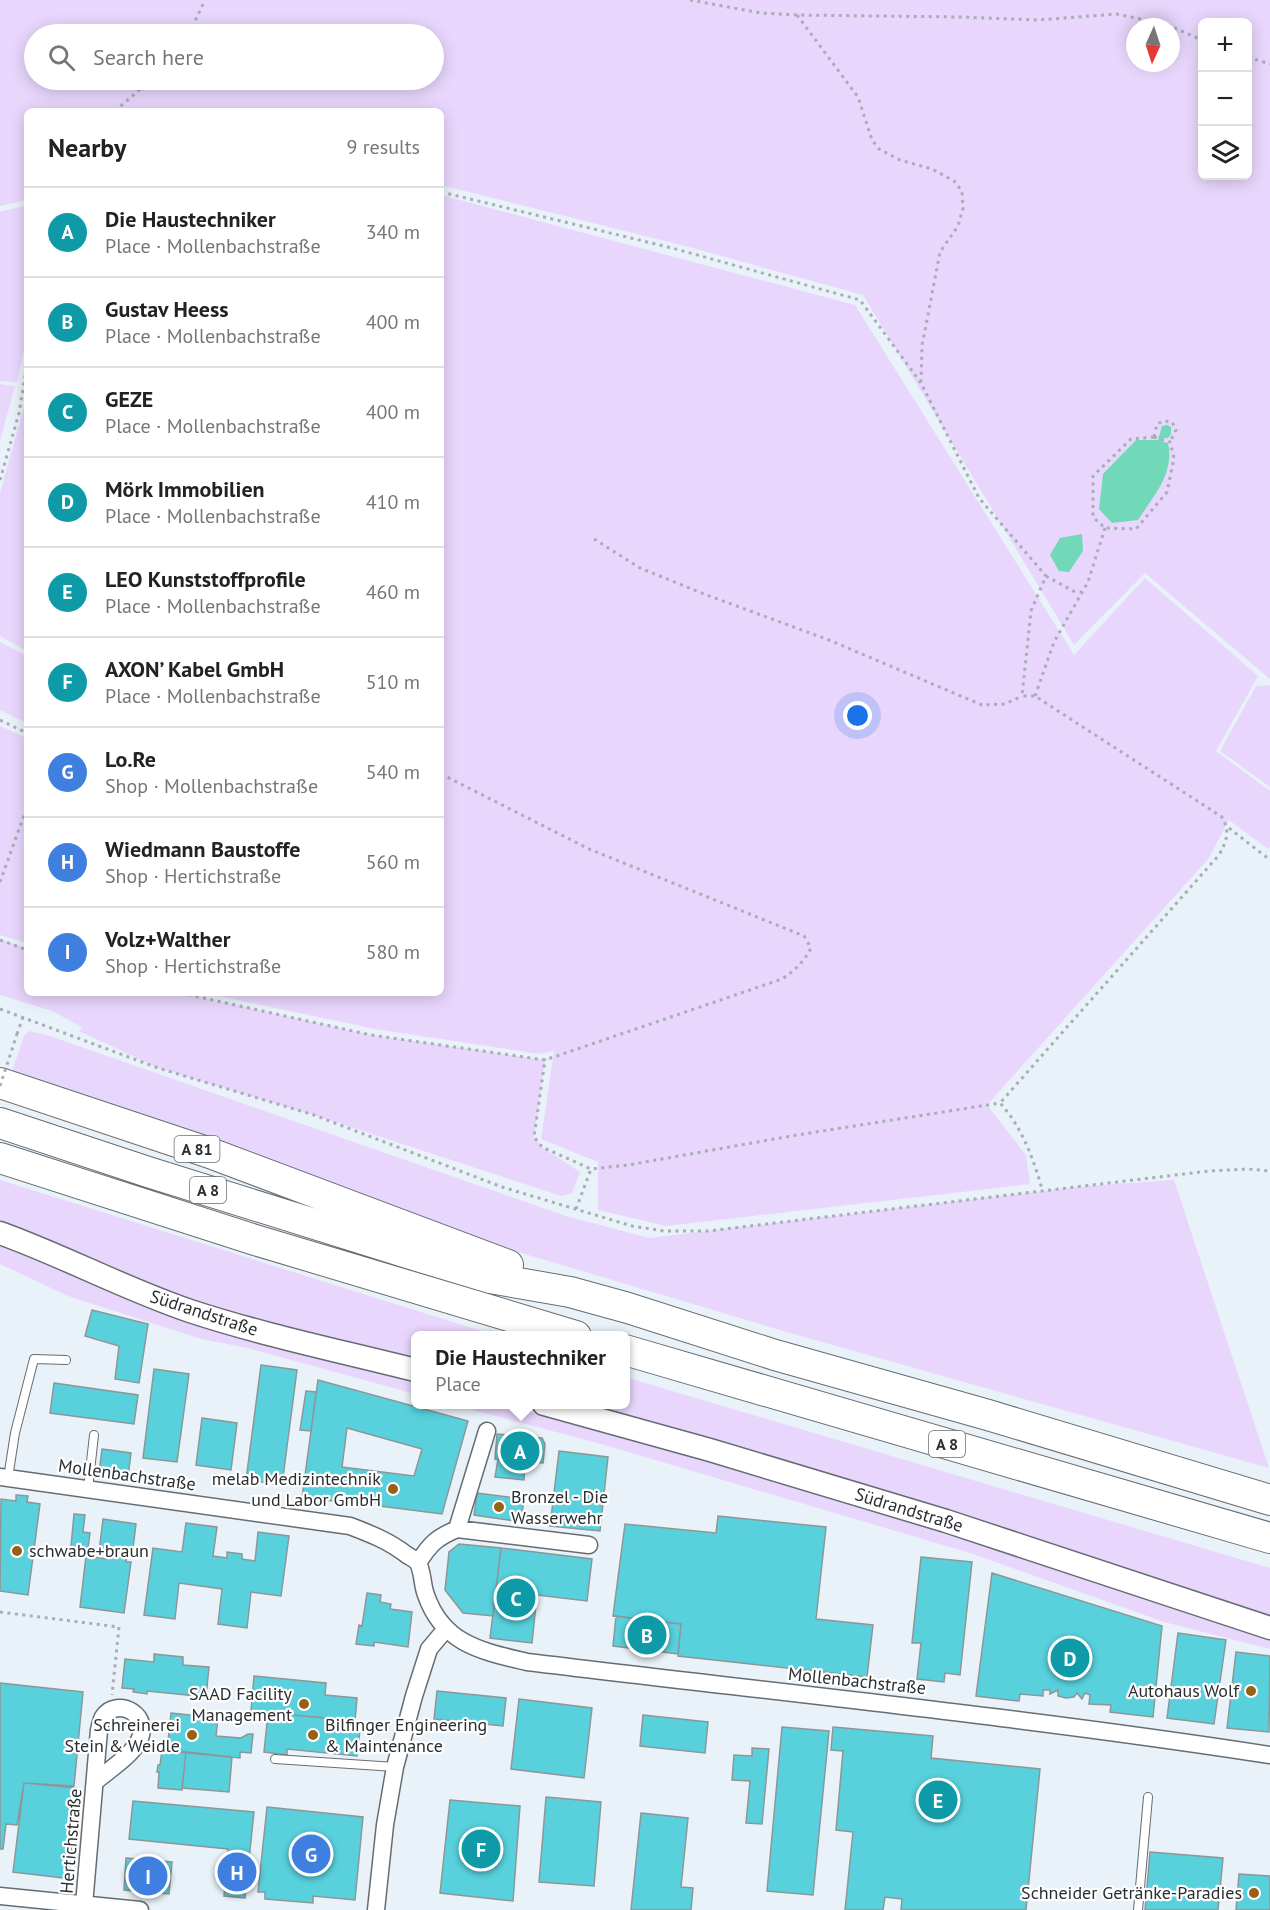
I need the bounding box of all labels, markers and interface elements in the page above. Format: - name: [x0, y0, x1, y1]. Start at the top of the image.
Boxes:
- north arrow: [1126, 18, 1180, 72]
- map controls: [1198, 18, 1252, 180]
- button: +: [1198, 18, 1252, 72]
- search box: [24, 24, 444, 90]
- icon: search: [45, 41, 78, 74]
- text: Search here: [93, 43, 204, 71]
- button: −: [1198, 72, 1252, 126]
- button: layers: [1198, 126, 1252, 180]
- text: Nearby: [48, 131, 126, 164]
- text: 9 results: [347, 134, 420, 160]
- text: Die Haustechniker: [105, 205, 276, 233]
- text: A: [61, 219, 74, 245]
- text: 340 m: [366, 219, 420, 245]
- text: Place · Mollenbachstraße: [105, 233, 321, 259]
- text: Gustav Heess: [105, 295, 229, 323]
- text: B: [62, 309, 73, 335]
- text: 400 m: [366, 309, 420, 335]
- text: Place · Mollenbachstraße: [105, 323, 321, 349]
- text: GEZE: [105, 385, 153, 413]
- text: C: [62, 399, 73, 425]
- text: 400 m: [366, 399, 420, 425]
- text: Place · Mollenbachstraße: [105, 413, 321, 439]
- text: Mörk Immobilien: [105, 475, 265, 503]
- text: D: [61, 489, 74, 515]
- text: 410 m: [366, 489, 420, 515]
- text: Place · Mollenbachstraße: [105, 503, 321, 529]
- text: LEO Kunststoffprofile: [105, 565, 306, 593]
- text: E: [62, 579, 73, 605]
- text: 460 m: [366, 579, 420, 605]
- text: Place · Mollenbachstraße: [105, 593, 321, 619]
- text: AXON’ Kabel GmbH: [105, 655, 284, 683]
- text: F: [62, 669, 73, 695]
- text: 510 m: [366, 669, 420, 695]
- text: Place · Mollenbachstraße: [105, 683, 321, 709]
- your location: [843, 701, 872, 730]
- text: Lo.Re: [105, 745, 156, 773]
- text: G: [61, 759, 74, 785]
- text: 540 m: [366, 759, 420, 785]
- text: Shop · Mollenbachstraße: [105, 773, 318, 799]
- text: Wiedmann Baustoffe: [105, 835, 300, 863]
- text: H: [61, 849, 74, 875]
- text: 560 m: [366, 849, 420, 875]
- text: Shop · Hertichstraße: [105, 863, 281, 889]
- text: Volz+Walther: [105, 925, 230, 953]
- text: I: [65, 939, 70, 965]
- text: 580 m: [366, 939, 420, 965]
- text: Shop · Hertichstraße: [105, 953, 281, 979]
- road number: A 81: [174, 1136, 220, 1162]
- road number: A 8: [190, 1177, 226, 1203]
- street label: Südrandstraße: [147, 1284, 261, 1341]
- popup: [411, 1331, 630, 1409]
- text: Die Haustechniker: [435, 1343, 606, 1371]
- text: Place: [435, 1371, 481, 1397]
- pin: A: [500, 1428, 540, 1474]
- road number: A 8: [929, 1431, 965, 1457]
- street label: Mollenbachstraße: [57, 1453, 197, 1496]
- place label: melab Medizintechnik und Labor GmbH: [212, 1467, 381, 1511]
- marker: melab Medizintechnik und Labor GmbH: [386, 1482, 400, 1496]
- street label: Südrandstraße: [852, 1482, 966, 1537]
- place label: Bronzel - Die Wasserwehr: [511, 1485, 608, 1529]
- marker: Bronzel - Die Wasserwehr: [492, 1500, 506, 1514]
- place label: schwabe+braun: [29, 1539, 149, 1562]
- marker: schwabe+braun: [10, 1544, 24, 1558]
- pin: C: [496, 1576, 536, 1620]
- pin: B: [628, 1612, 666, 1658]
- pin: D: [1050, 1636, 1090, 1680]
- street label: Mollenbachstraße: [787, 1662, 927, 1699]
- place label: Autohaus Wolf: [1128, 1679, 1240, 1702]
- place label: SAAD Facility Management: [189, 1682, 293, 1726]
- marker: Autohaus Wolf: [1244, 1684, 1258, 1698]
- marker: SAAD Facility Management: [297, 1697, 311, 1711]
- place label: Schreinerei Stein & Weidle: [65, 1713, 180, 1757]
- place label: Bilfinger Engineering & Maintenance: [325, 1713, 487, 1757]
- marker: Schreinerei Stein & Weidle: [185, 1728, 199, 1742]
- marker: Bilfinger Engineering & Maintenance: [306, 1728, 320, 1742]
- pin: E: [918, 1778, 958, 1822]
- street label: Hertichstraße: [54, 1787, 87, 1894]
- pin: F: [462, 1826, 500, 1872]
- pin: G: [292, 1832, 330, 1876]
- pin: H: [218, 1850, 256, 1894]
- pin: I: [128, 1854, 168, 1898]
- place label: Schneider Getränke-Paradies: [1021, 1881, 1242, 1904]
- marker: Schneider Getränke-Paradies: [1247, 1886, 1261, 1900]

